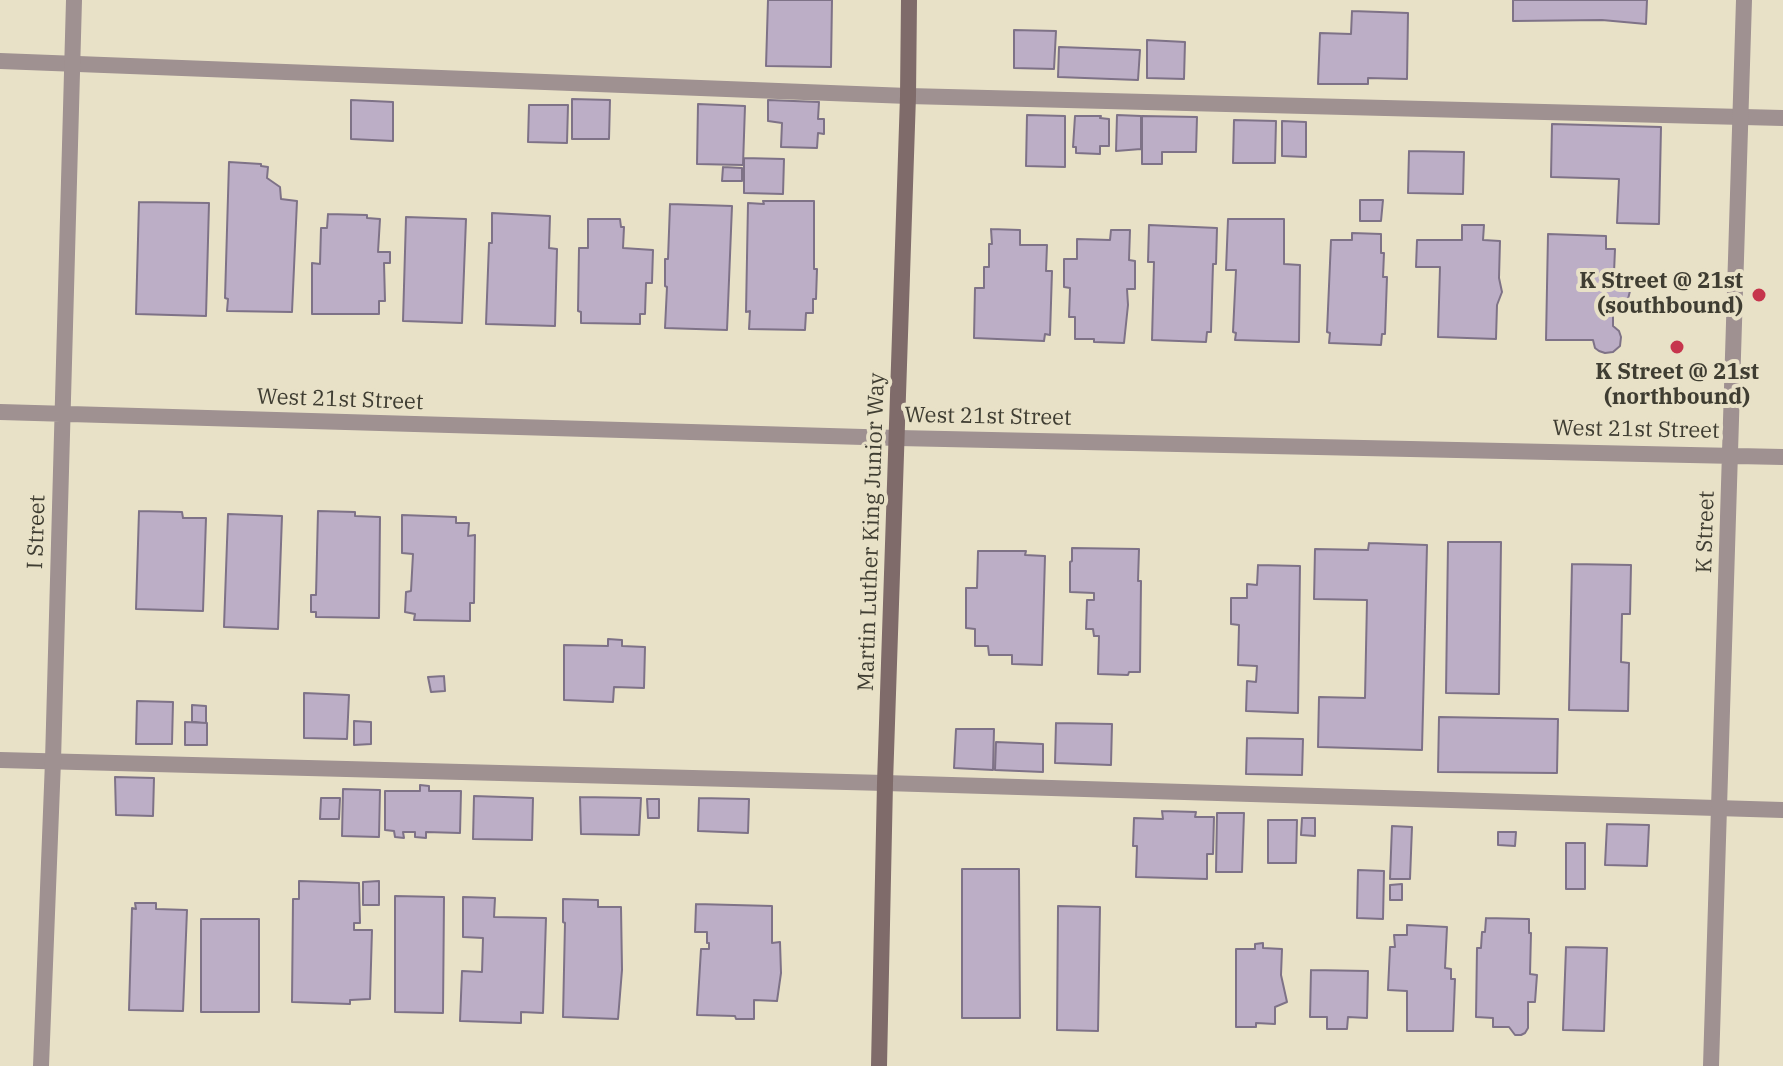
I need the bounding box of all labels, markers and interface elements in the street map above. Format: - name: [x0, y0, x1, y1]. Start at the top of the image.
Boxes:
- place label: K Street @ 21st (southbound): [1579, 269, 1743, 320]
- marker: K Street @ 21st (southbound): [1750, 286, 1768, 304]
- marker: K Street @ 21st (northbound): [1668, 338, 1686, 356]
- place label: K Street @ 21st (northbound): [1595, 360, 1759, 412]
- street label: Martin Luther King Junior Way: [853, 372, 891, 692]
- street label: West 21st Street: [256, 384, 424, 416]
- street label: West 21st Street: [904, 402, 1072, 432]
- street label: West 21st Street: [1552, 415, 1720, 445]
- street label: K Street: [1691, 490, 1721, 574]
- street label: I Street: [23, 494, 51, 570]

